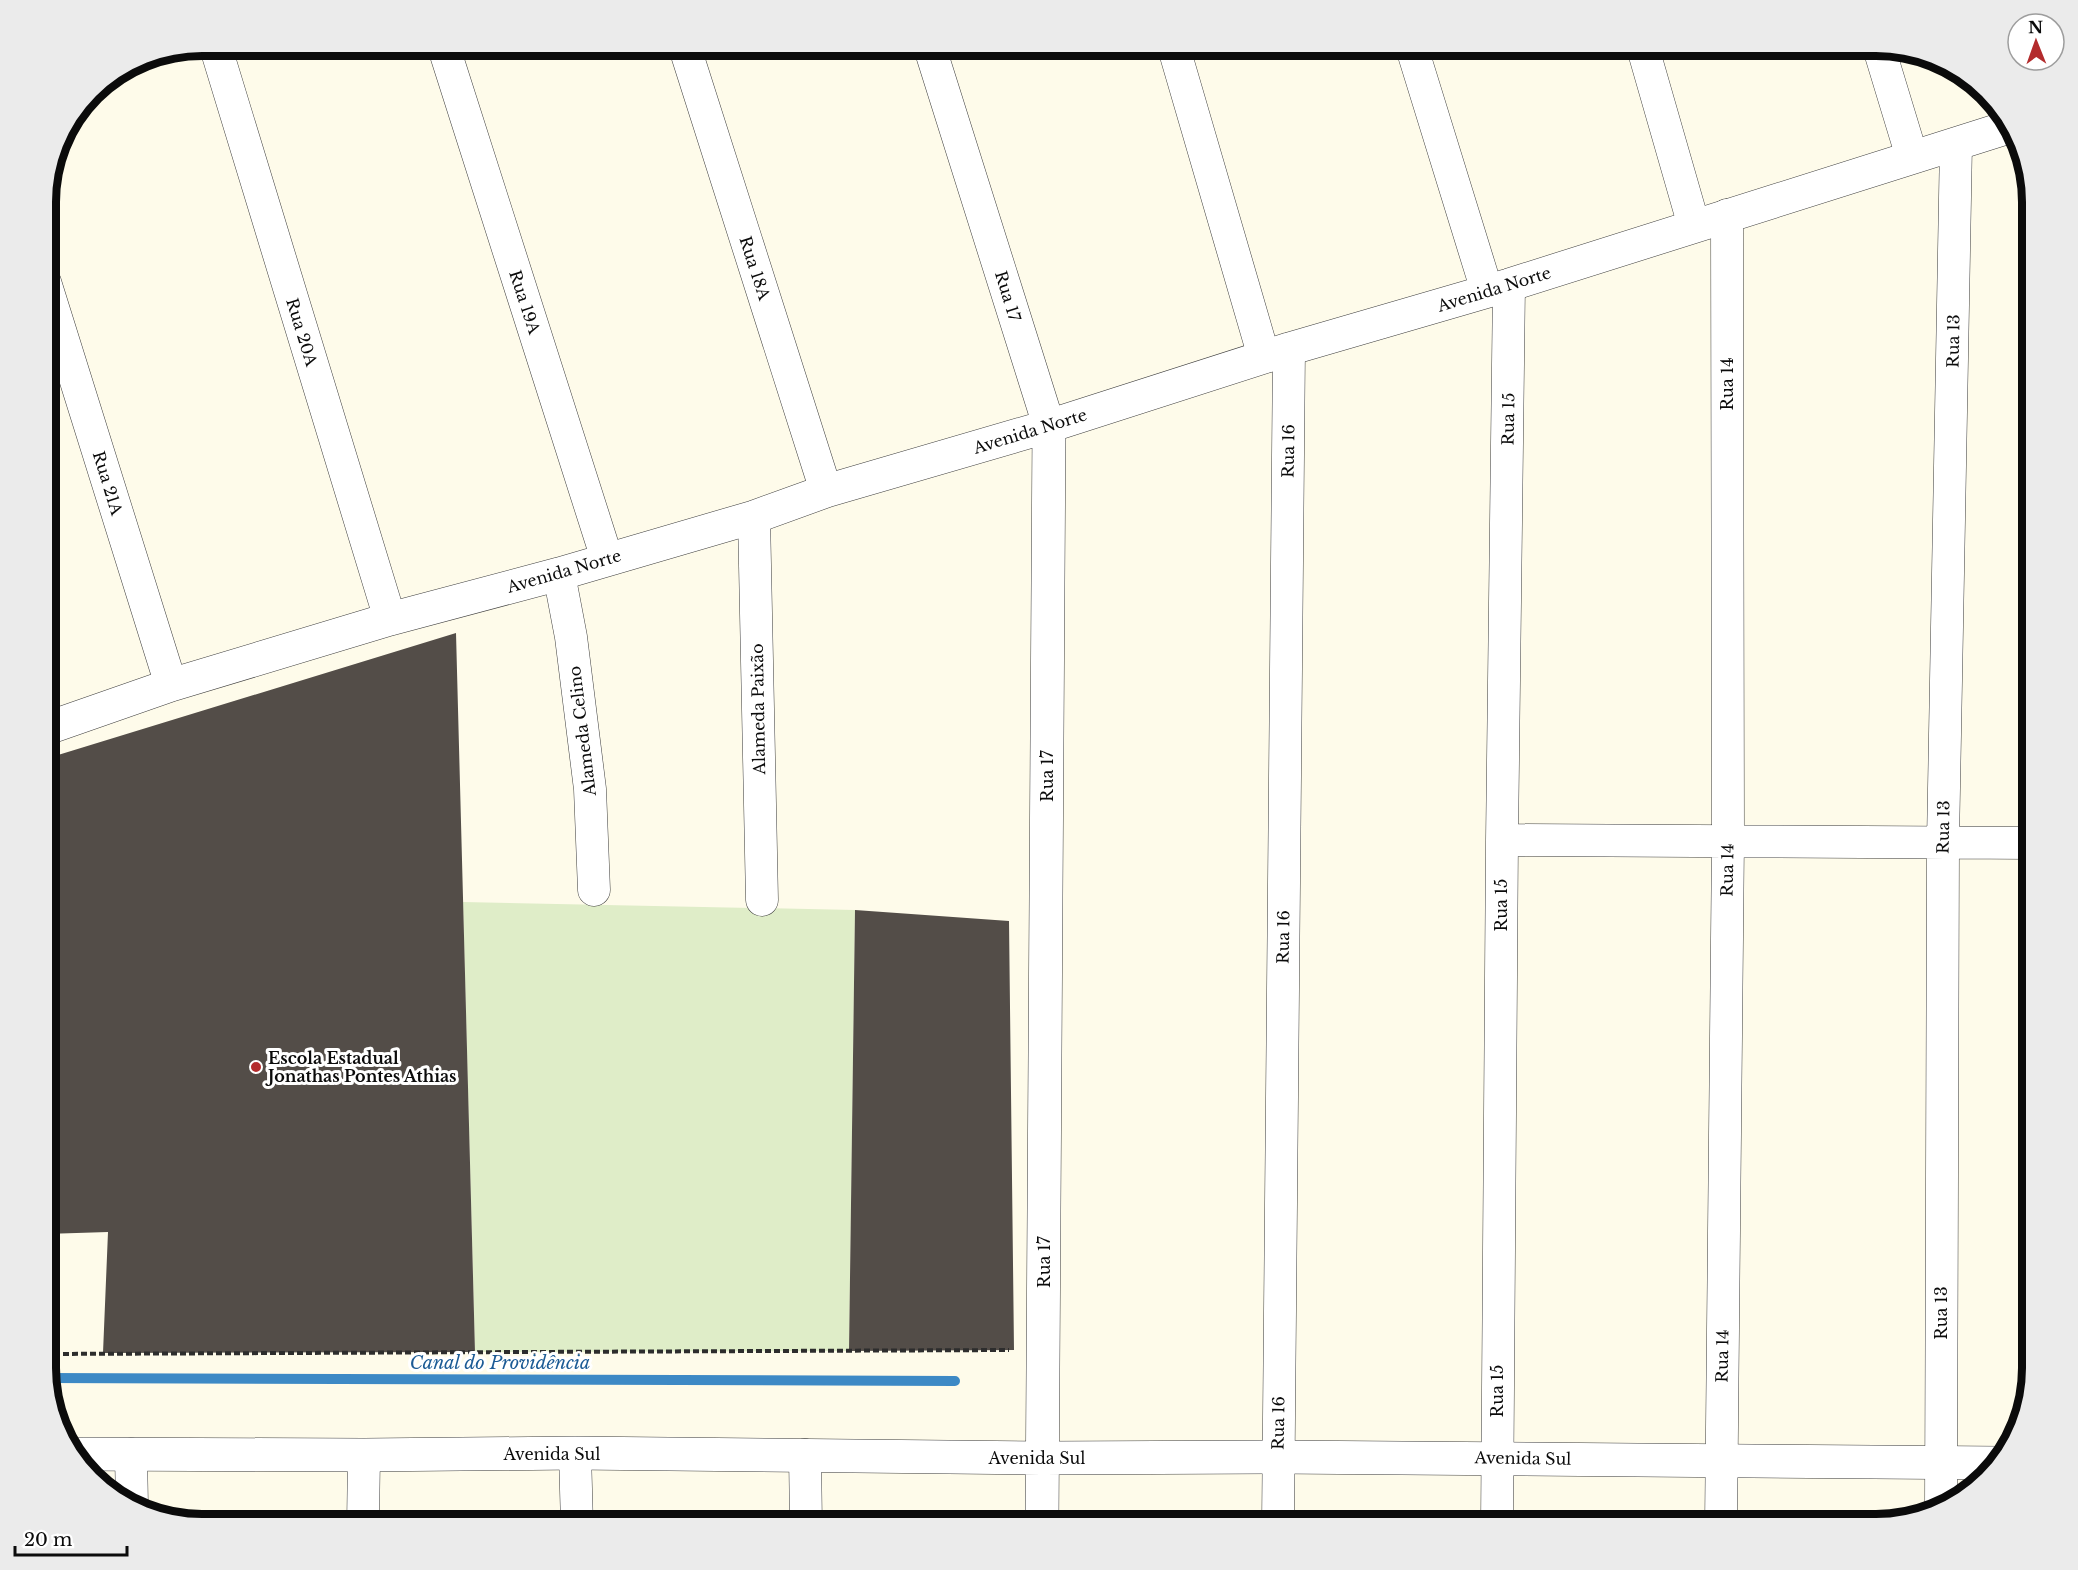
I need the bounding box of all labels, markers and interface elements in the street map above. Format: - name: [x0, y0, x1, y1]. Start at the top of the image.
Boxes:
- north arrow: [2006, 12, 2066, 72]
- text: N: [2028, 17, 2043, 37]
- street label: Rua 18A: [735, 234, 775, 303]
- street label: Avenida Norte: [1434, 262, 1553, 316]
- street label: Rua 19A: [505, 267, 545, 337]
- street label: Rua 17: [991, 268, 1025, 325]
- street label: Rua 20A: [282, 296, 322, 369]
- street label: Rua 13: [1943, 314, 1963, 368]
- street label: Rua 14: [1717, 357, 1737, 411]
- street label: Rua 15: [1498, 392, 1518, 446]
- street label: Avenida Norte: [970, 404, 1089, 458]
- street label: Rua 16: [1278, 424, 1298, 478]
- street label: Rua 21A: [89, 449, 127, 518]
- street label: Avenida Norte: [504, 545, 623, 597]
- street label: Alameda Paixão: [747, 643, 769, 776]
- street label: Alameda Celino: [564, 665, 600, 798]
- street label: Rua 17: [1037, 749, 1057, 802]
- street label: Rua 13: [1933, 800, 1953, 854]
- street label: Rua 14: [1717, 843, 1737, 897]
- street label: Rua 15: [1491, 879, 1511, 931]
- street label: Rua 16: [1273, 910, 1293, 964]
- place label: Escola Estadual Jonathas Pontes Athias: [265, 1048, 457, 1086]
- marker: Escola Estadual Jonathas Pontes Athias: [249, 1060, 263, 1074]
- street label: Rua 17: [1034, 1235, 1054, 1288]
- street label: Rua 13: [1931, 1286, 1951, 1340]
- street label: Rua 14: [1712, 1329, 1732, 1383]
- water label: Canal do Providência: [410, 1352, 590, 1374]
- street label: Rua 15: [1487, 1365, 1507, 1417]
- street label: Rua 16: [1268, 1396, 1288, 1450]
- street label: Avenida Sul: [503, 1444, 600, 1464]
- street label: Avenida Sul: [1473, 1447, 1572, 1469]
- street label: Avenida Sul: [988, 1448, 1085, 1468]
- scale bar: [15, 1519, 128, 1557]
- text: 20 m: [24, 1529, 72, 1551]

